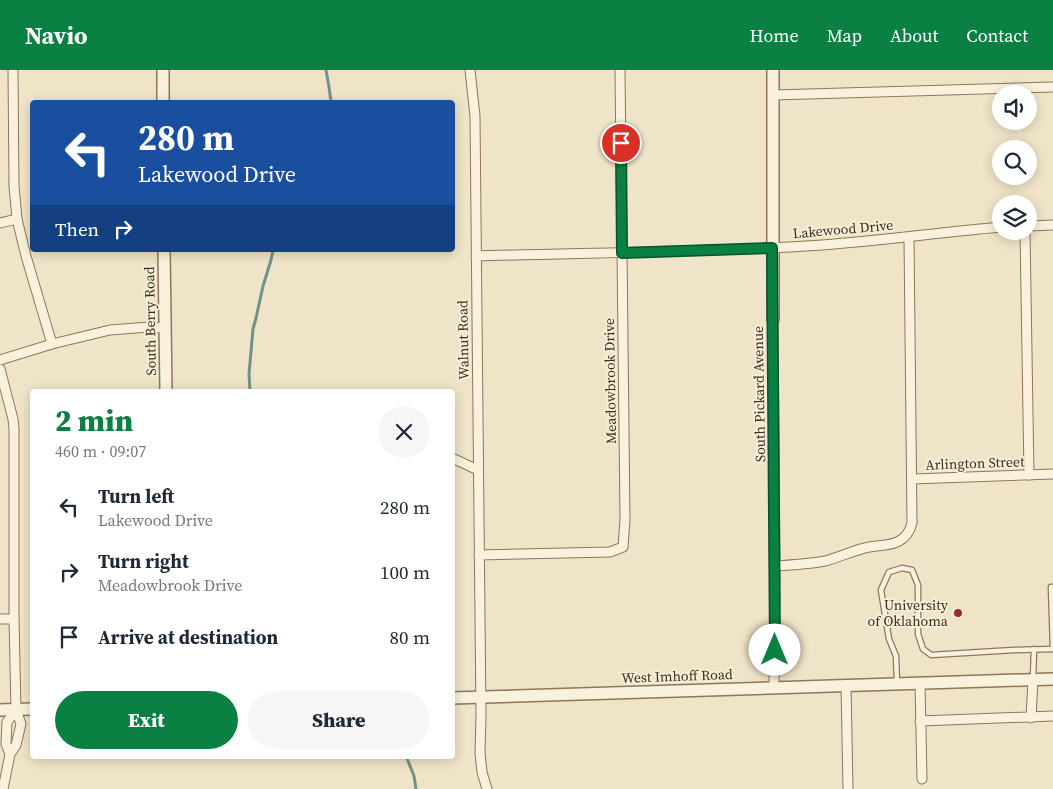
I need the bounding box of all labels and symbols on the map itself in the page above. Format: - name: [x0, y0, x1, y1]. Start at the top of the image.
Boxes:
- pin: [600, 122, 642, 164]
- street label: Lakewood Drive: [792, 215, 894, 243]
- street label: South Berry Road: [139, 266, 161, 376]
- street label: Walnut Road: [452, 300, 474, 380]
- street label: Meadowbrook Drive: [599, 318, 621, 444]
- street label: South Pickard Avenue: [748, 326, 770, 462]
- street label: Arlington Street: [925, 451, 1025, 475]
- place label: University of Oklahoma: [868, 595, 949, 631]
- marker: University of Oklahoma: [952, 607, 964, 619]
- position arrow: [748, 623, 800, 675]
- street label: West Imhoff Road: [621, 664, 733, 688]

